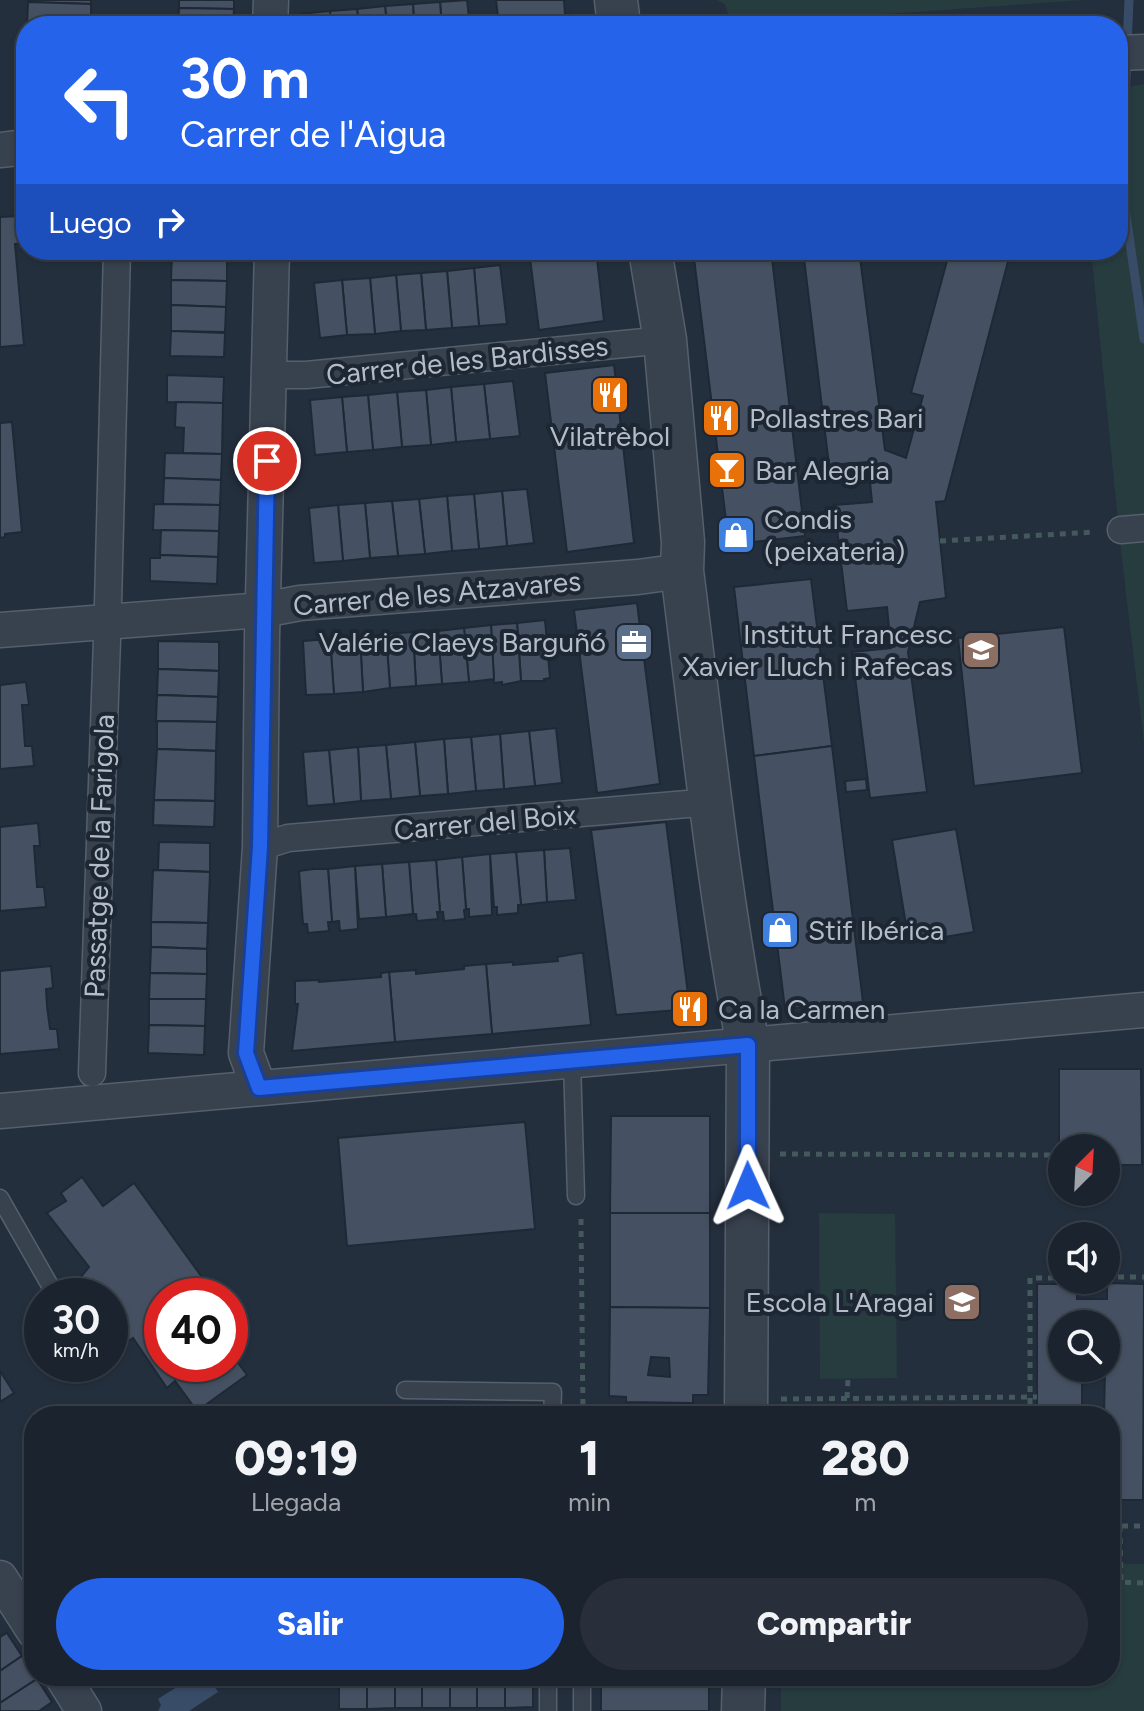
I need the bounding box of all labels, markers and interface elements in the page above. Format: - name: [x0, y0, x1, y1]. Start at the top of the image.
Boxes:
- text: 30 m: [180, 45, 310, 112]
- icon: left: [48, 48, 152, 152]
- text: Carrer de l'Aigua: [180, 113, 446, 156]
- icon: right: [148, 200, 192, 244]
- text: Luego: [48, 204, 132, 241]
- street label: Carrer de les Bardisses: [324, 328, 610, 392]
- restaurant icon: Vilatrèbol: [589, 374, 631, 416]
- restaurant icon: Pollastres Bari: [700, 397, 742, 439]
- place label: Pollastres Bari: [749, 401, 923, 435]
- place label: Vilatrèbol: [550, 419, 670, 453]
- pin: [233, 427, 301, 495]
- icon: arrive: [245, 439, 289, 483]
- bar icon: Bar Alegria: [706, 449, 748, 491]
- place label: Bar Alegria: [755, 453, 890, 487]
- place label: Condis (peixateria): [764, 502, 905, 568]
- shop icon: Condis (peixateria): [715, 514, 757, 556]
- street label: Carrer de les Atzavares: [292, 563, 582, 623]
- place label: Institut Francesc Xavier Lluch i Rafecas: [682, 617, 953, 683]
- office icon: Valérie Claeys Barguñó: [613, 621, 655, 663]
- place label: Valérie Claeys Barguñó: [319, 625, 606, 659]
- school or university icon: Institut Francesc Xavier Lluch i Rafecas: [960, 629, 1002, 671]
- street label: Passatge de la Farigola: [77, 713, 121, 999]
- street label: Carrer del Boix: [392, 797, 578, 847]
- shop icon: Stif Ibérica: [759, 909, 801, 951]
- place label: Stif Ibérica: [808, 913, 944, 947]
- restaurant icon: Ca la Carmen: [669, 988, 711, 1030]
- place label: Ca la Carmen: [718, 992, 885, 1026]
- north arrow: [1048, 1134, 1120, 1206]
- map controls: [1048, 1134, 1120, 1382]
- position arrow: [706, 1144, 790, 1228]
- button: sound: [1048, 1222, 1120, 1294]
- speed limit sign: 40: [144, 1278, 248, 1382]
- school or university icon: Escola L'Aragai: [941, 1281, 983, 1323]
- place label: Escola L'Aragai: [746, 1285, 934, 1319]
- text: 30: [52, 1296, 100, 1344]
- button: search: [1048, 1310, 1120, 1382]
- text: km/h: [53, 1338, 99, 1362]
- text: 09:19: [234, 1429, 358, 1487]
- text: 1: [579, 1429, 600, 1487]
- text: 280: [821, 1429, 910, 1487]
- text: Llegada: [251, 1486, 341, 1518]
- text: min: [568, 1486, 611, 1518]
- text: m: [854, 1486, 876, 1518]
- button: Salir: [56, 1578, 564, 1670]
- button: Compartir: [580, 1578, 1088, 1670]

